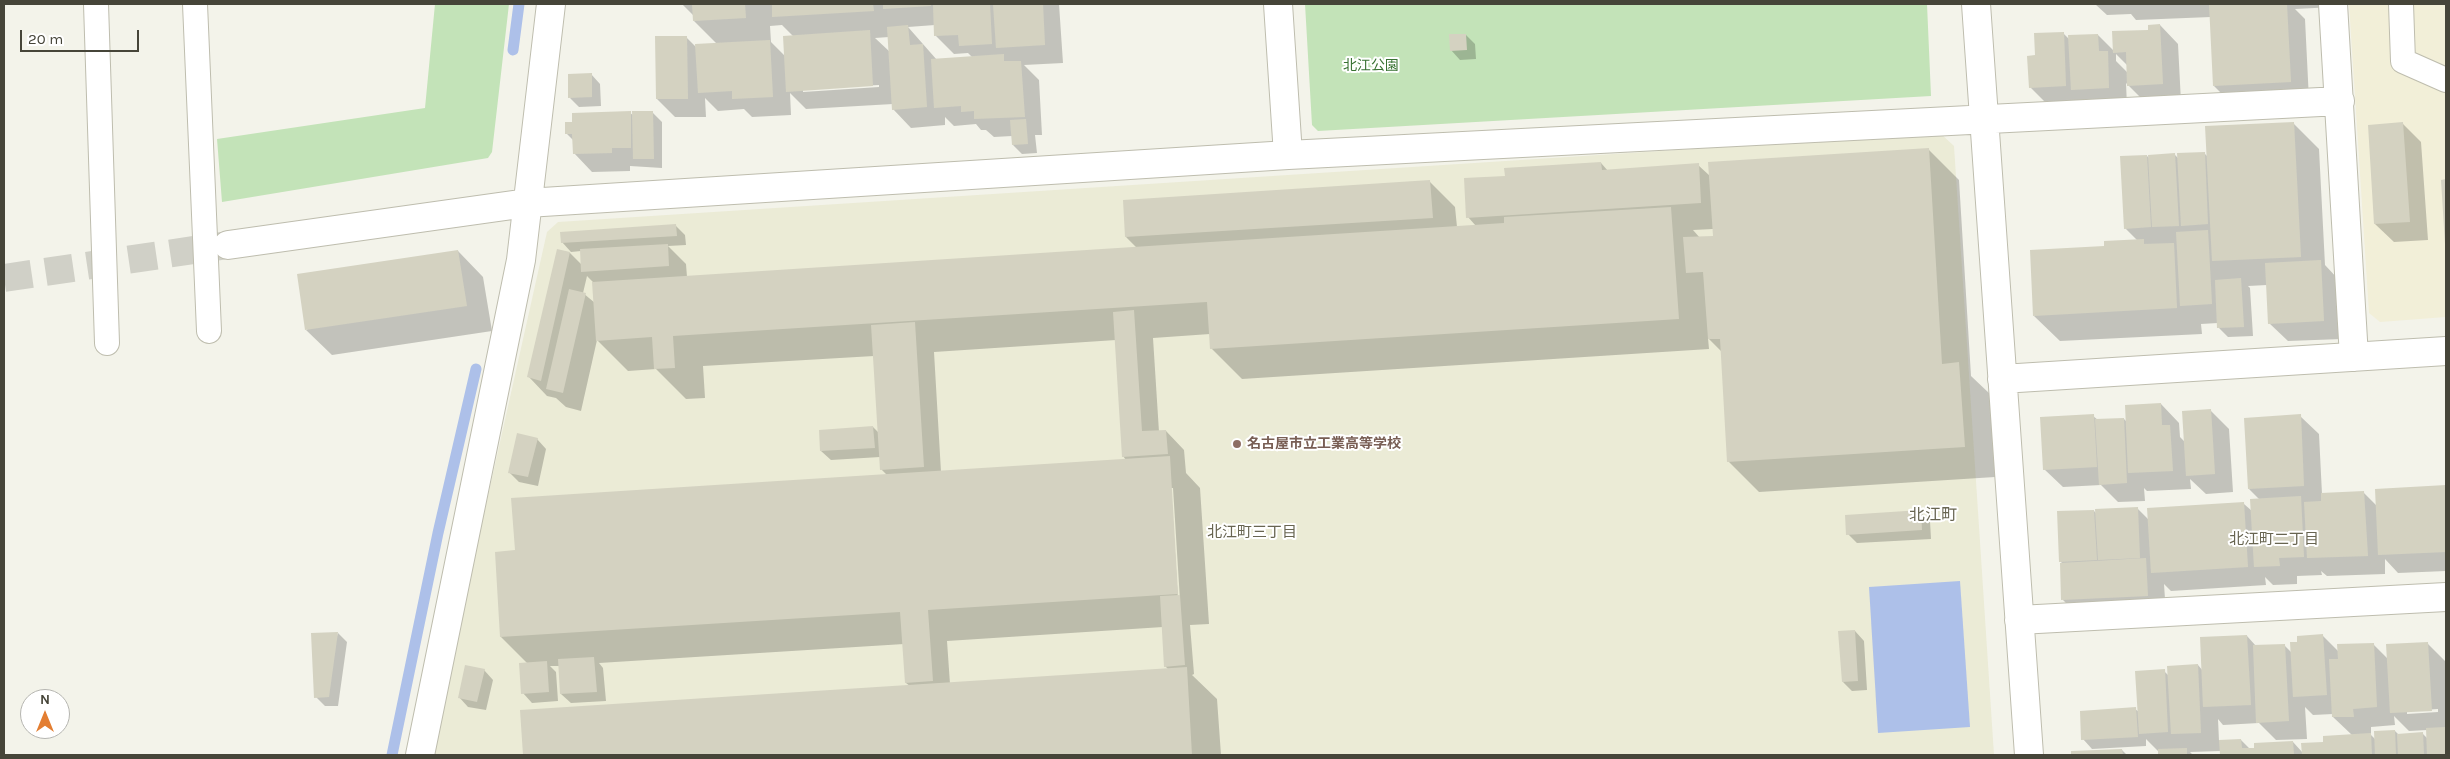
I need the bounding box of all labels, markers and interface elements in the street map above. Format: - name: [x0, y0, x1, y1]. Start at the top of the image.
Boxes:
- scale bar: [22, 20, 141, 52]
- text: 20 m: [28, 30, 63, 48]
- park label: 北江公園: [1343, 58, 1399, 74]
- place label: 名古屋市立工業高等学校: [1247, 436, 1401, 452]
- marker: 名古屋市立工業高等学校: [1231, 438, 1243, 450]
- district label: 北江町: [1909, 505, 1957, 525]
- district label: 北江町三丁目: [1207, 524, 1297, 542]
- district label: 北江町二丁目: [2229, 531, 2319, 549]
- north arrow: [20, 689, 70, 739]
- text: N: [40, 691, 50, 708]

